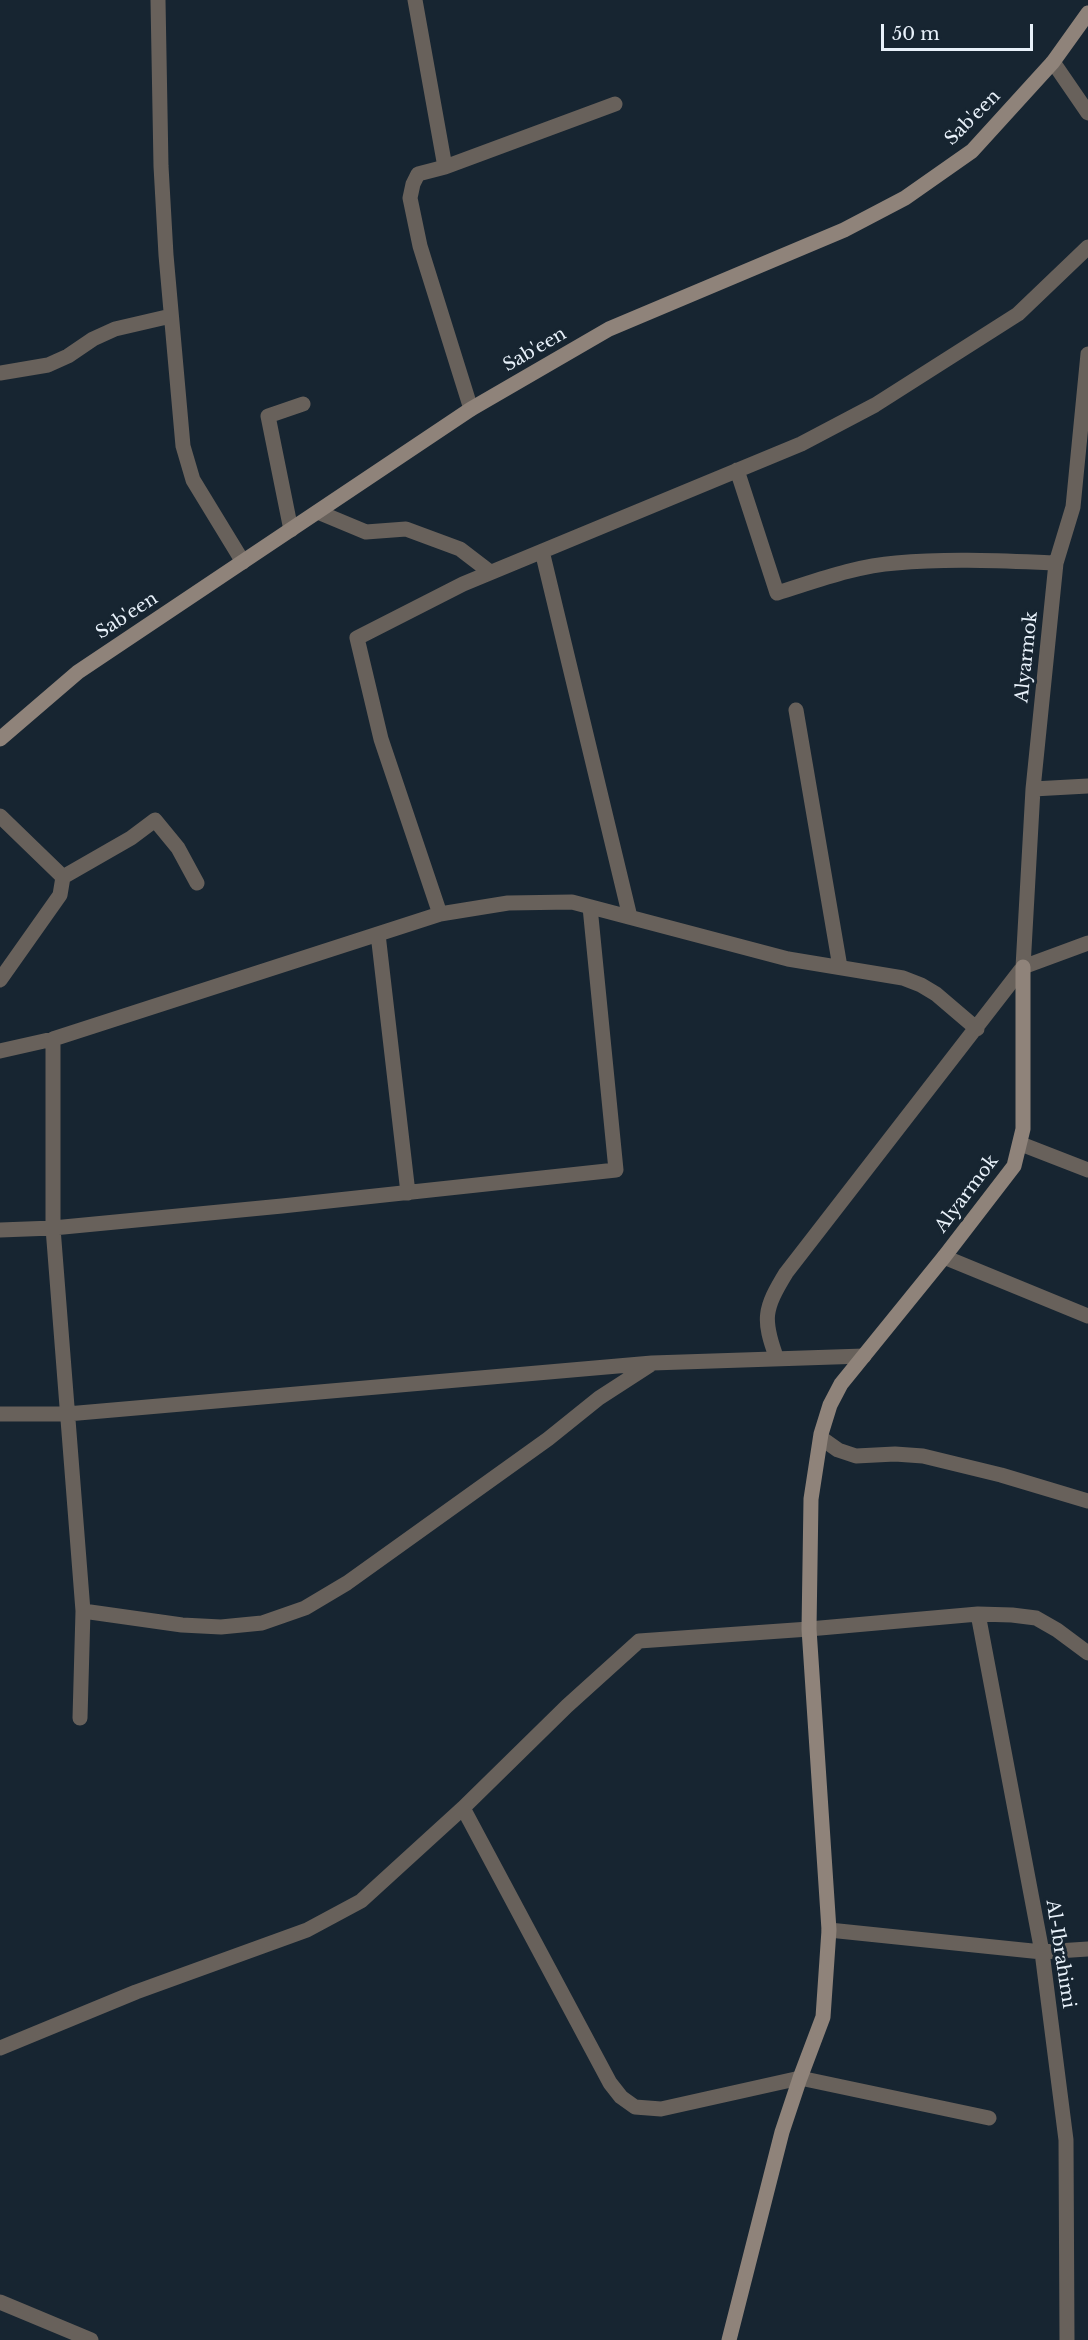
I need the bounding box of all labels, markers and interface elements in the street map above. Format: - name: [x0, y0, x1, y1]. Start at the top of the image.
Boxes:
- scale bar: [884, 12, 1036, 50]
- text: 50 m: [892, 23, 940, 45]
- street label: Sab'een: [941, 86, 1005, 150]
- street label: Sab'een: [500, 323, 570, 377]
- street label: Sab'een: [92, 588, 162, 644]
- street label: Alyarmok: [1011, 610, 1043, 704]
- street label: Alyarmok: [931, 1151, 1003, 1237]
- street label: Al-Ibrahimi: [1041, 1898, 1079, 2010]

